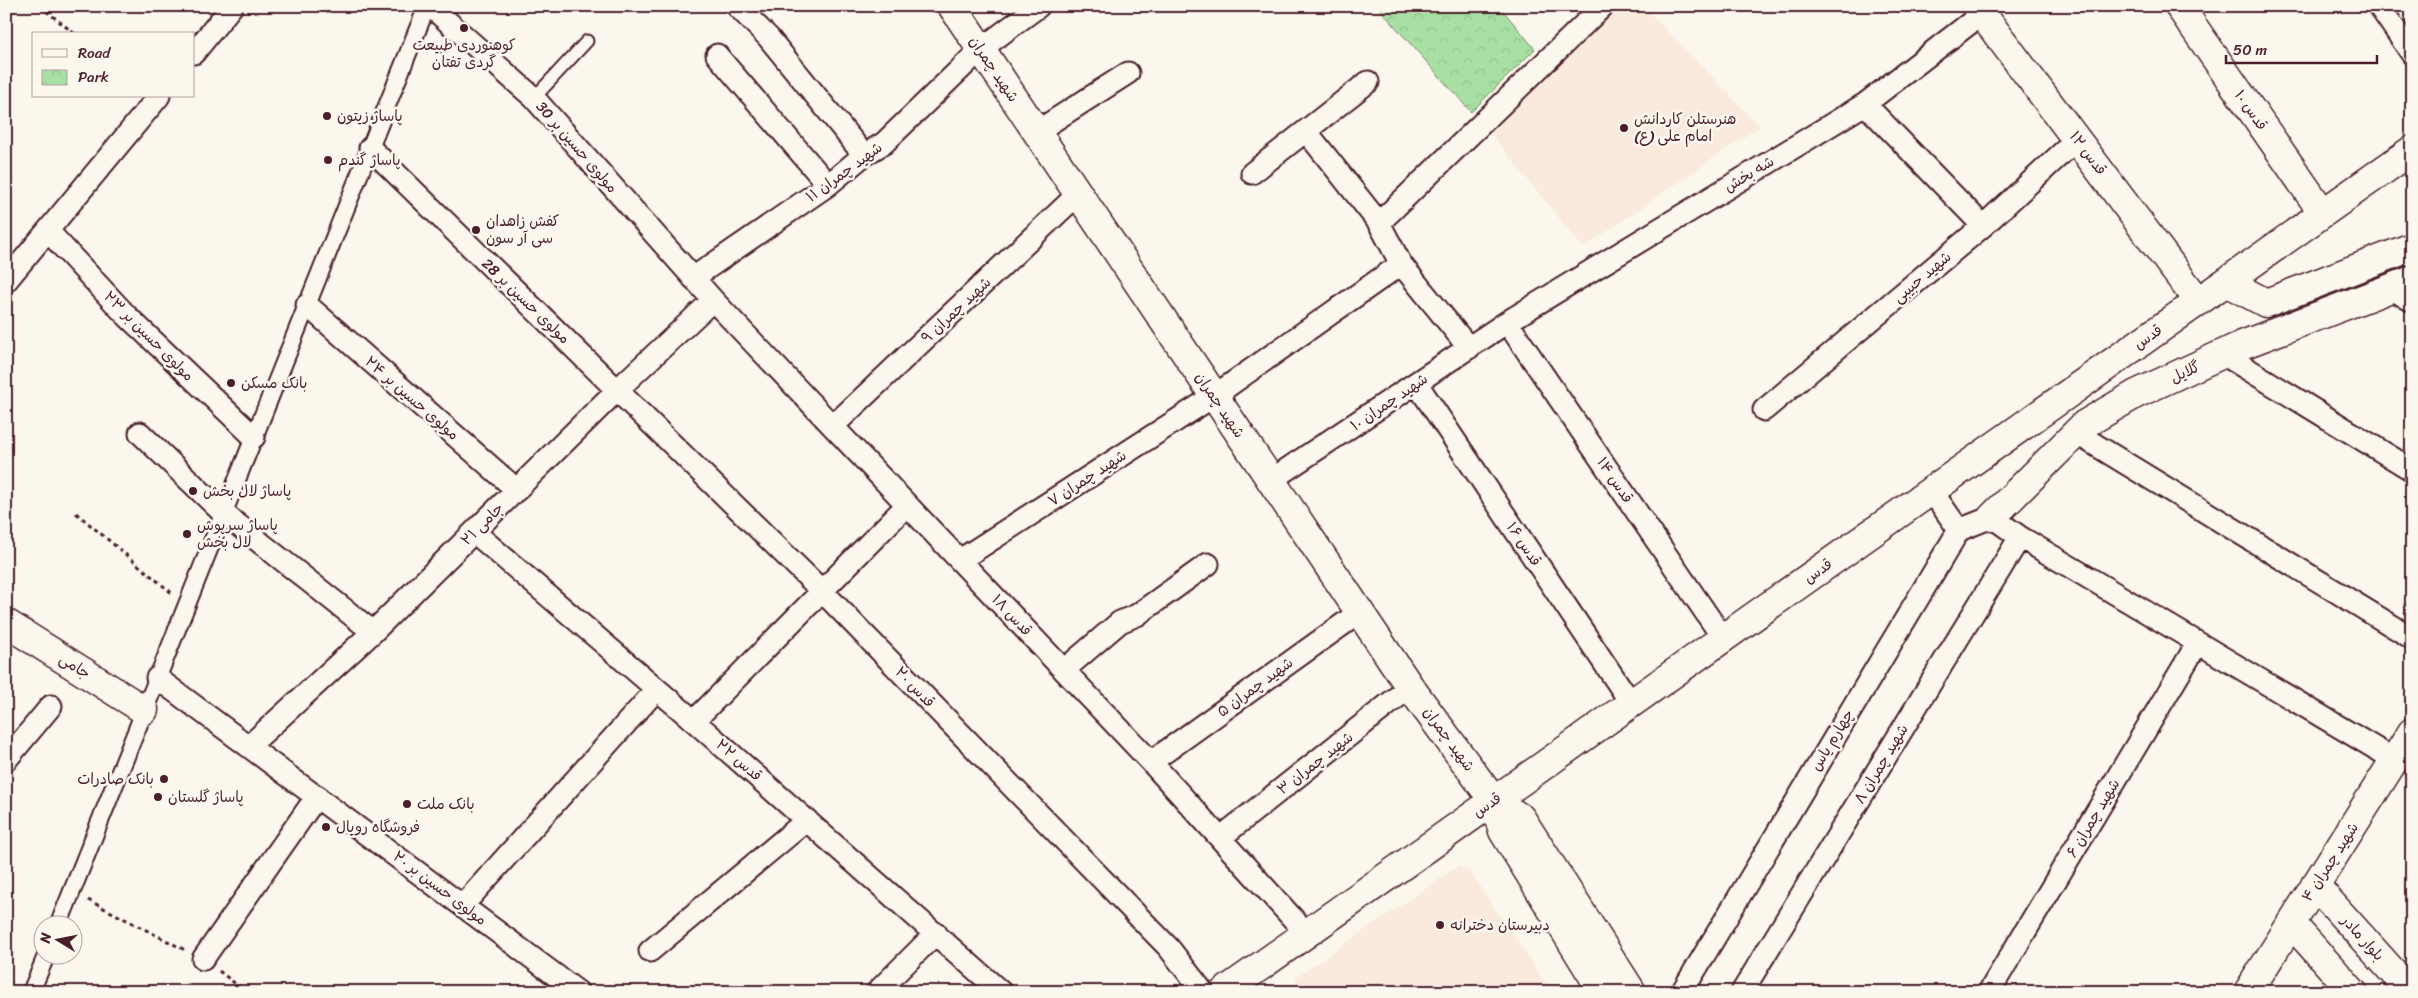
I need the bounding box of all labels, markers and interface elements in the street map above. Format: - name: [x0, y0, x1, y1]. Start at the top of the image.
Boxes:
- marker: کوهنوردی طبیعت گردی تفتان: [458, 22, 470, 34]
- street label: شهید چمران: [962, 30, 1026, 108]
- legend: [32, 32, 195, 98]
- place label: کوهنوردی طبیعت گردی تفتان: [412, 32, 516, 75]
- scale bar: [2226, 32, 2377, 64]
- text: 50 m: [2233, 37, 2268, 63]
- text: Road: [78, 40, 111, 66]
- text: Park: [78, 64, 109, 90]
- street label: قدس ۱۰: [2227, 84, 2275, 136]
- street label: مولوی حسین بر 30: [529, 95, 625, 199]
- place label: پاساژ زیتون: [337, 103, 403, 129]
- place label: هنرستلن کاردانش امام علی (ع): [1634, 106, 1736, 149]
- marker: پاساژ زیتون: [321, 110, 333, 122]
- marker: هنرستلن کاردانش امام علی (ع): [1618, 122, 1630, 134]
- street label: قدس ۱۲: [2063, 125, 2113, 181]
- street label: شهید چمران ۱۱: [800, 135, 888, 209]
- place label: پاساژ گندم: [338, 147, 401, 173]
- street label: شه بخش: [1719, 149, 1779, 199]
- marker: پاساژ گندم: [322, 154, 334, 166]
- place label: کفش زاهدان سی آر سون: [486, 208, 559, 251]
- marker: کفش زاهدان سی آر سون: [470, 224, 482, 236]
- street label: شهید حبیبی: [1887, 244, 1957, 310]
- street label: مولوی حسین بر 28: [476, 252, 576, 350]
- street label: شهید چمران ۹: [915, 270, 997, 350]
- street label: مولوی حسین بر ۲۳: [97, 284, 201, 388]
- street label: قدس: [2128, 318, 2168, 356]
- street label: مولوی حسین بر ۲۴: [359, 349, 465, 447]
- street label: گلایل: [2166, 354, 2204, 390]
- street label: شهید چمران: [1188, 366, 1252, 444]
- street label: شهید چمران ۱۰: [1345, 366, 1433, 438]
- place label: بانک مسکن: [241, 370, 307, 396]
- marker: بانک مسکن: [225, 377, 237, 389]
- street label: شهید چمران ۷: [1042, 443, 1132, 513]
- street label: قدس ۱۴: [1590, 451, 1640, 509]
- place label: پاساژ لال بخش: [203, 478, 291, 504]
- marker: پاساژ لال بخش: [187, 485, 199, 497]
- street label: جامی ۲۱: [454, 496, 510, 552]
- place label: پاساژ سرپوش لال بخش: [197, 512, 278, 555]
- street label: قدس ۱۶: [1499, 516, 1549, 572]
- marker: پاساژ سرپوش لال بخش: [181, 528, 193, 540]
- street label: قدس: [1798, 552, 1838, 590]
- street label: قدس ۱۸: [985, 588, 1039, 642]
- street label: جامی: [54, 646, 96, 686]
- street label: شهید چمران ۵: [1211, 650, 1299, 724]
- street label: قدس ۲۰: [888, 660, 942, 714]
- street label: شهید چمران: [1416, 701, 1482, 777]
- street label: چهارم یاس: [1803, 704, 1861, 776]
- street label: شهید چمران ۸: [1847, 719, 1915, 809]
- street label: شهید چمران ۳: [1271, 725, 1359, 801]
- street label: قدس ۲۲: [710, 732, 768, 788]
- place label: بانک صادرات: [77, 766, 154, 792]
- marker: بانک صادرات: [158, 773, 170, 785]
- street label: شهید چمران ۶: [2059, 773, 2127, 863]
- place label: پاساژ گلستان: [168, 784, 244, 810]
- street label: قدس: [1467, 786, 1507, 824]
- marker: پاساژ گلستان: [152, 791, 164, 803]
- place label: بانک ملت: [417, 791, 475, 817]
- marker: بانک ملت: [401, 798, 413, 810]
- place label: فروشگاه رویال: [336, 814, 420, 840]
- street label: شهید چمران ۴: [2294, 817, 2366, 907]
- marker: فروشگاه رویال: [320, 821, 332, 833]
- street label: مولوی حسین بر ۲۰: [387, 844, 493, 932]
- street label: بلوار مادر: [2334, 908, 2391, 967]
- place label: دبیرستان دخترانه: [1450, 912, 1550, 938]
- north arrow: [32, 916, 82, 966]
- marker: دبیرستان دخترانه: [1434, 919, 1446, 931]
- text: N: [32, 931, 59, 946]

